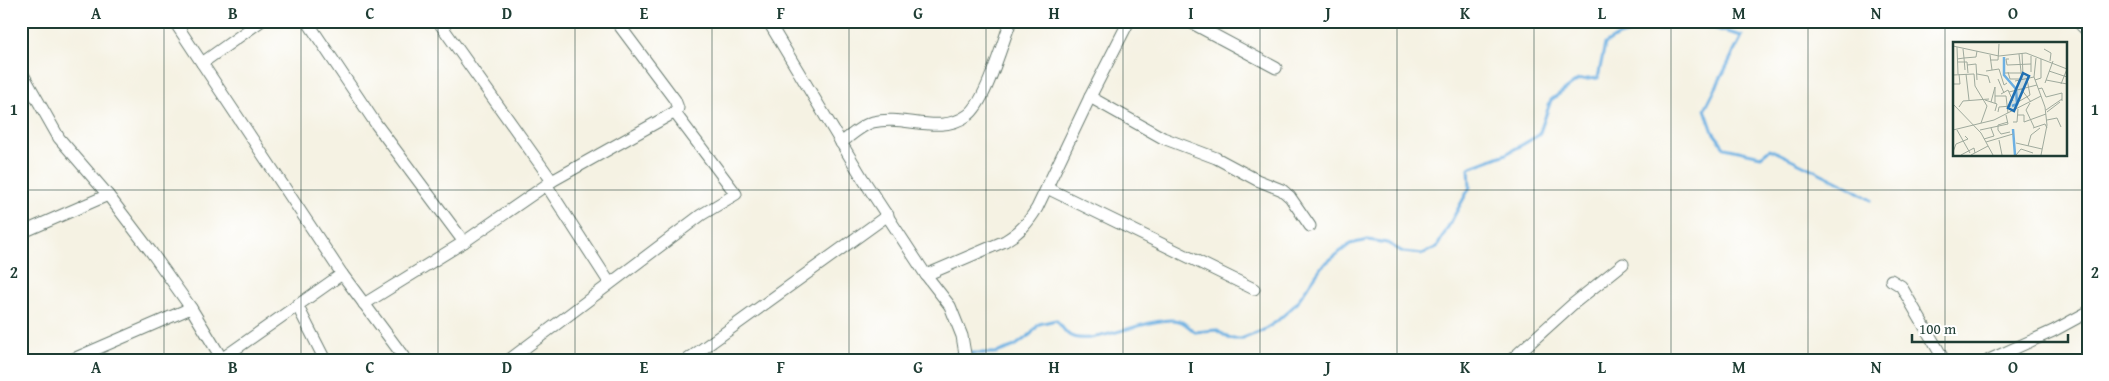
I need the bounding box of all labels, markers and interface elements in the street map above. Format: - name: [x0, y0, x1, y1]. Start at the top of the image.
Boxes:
- text: A: [91, 1, 102, 25]
- text: B: [228, 1, 238, 25]
- text: C: [365, 1, 375, 25]
- text: D: [502, 1, 512, 25]
- text: E: [640, 1, 649, 25]
- text: F: [777, 1, 785, 25]
- text: G: [913, 1, 923, 25]
- text: H: [1048, 1, 1060, 25]
- text: I: [1188, 1, 1194, 25]
- text: J: [1322, 1, 1331, 25]
- text: K: [1460, 1, 1471, 25]
- text: L: [1598, 1, 1607, 25]
- text: M: [1732, 1, 1746, 25]
- text: N: [1871, 1, 1882, 25]
- text: O: [2008, 1, 2018, 25]
- inset map: [1953, 42, 2066, 156]
- text: 1: [10, 97, 18, 121]
- text: 1: [2091, 97, 2099, 121]
- text: 2: [10, 260, 18, 284]
- text: 2: [2091, 260, 2099, 284]
- scale bar: [1912, 311, 2068, 343]
- text: 100 m: [1919, 318, 1957, 339]
- text: A: [91, 355, 102, 379]
- text: B: [228, 355, 238, 379]
- text: C: [365, 355, 375, 379]
- text: D: [502, 355, 512, 379]
- text: E: [640, 355, 649, 379]
- text: F: [777, 355, 785, 379]
- text: G: [913, 355, 923, 379]
- text: H: [1048, 355, 1060, 379]
- text: I: [1188, 355, 1194, 379]
- text: J: [1322, 355, 1331, 379]
- text: K: [1460, 355, 1471, 379]
- text: L: [1598, 355, 1607, 379]
- text: M: [1732, 355, 1746, 379]
- text: N: [1871, 355, 1882, 379]
- text: O: [2008, 355, 2018, 379]

